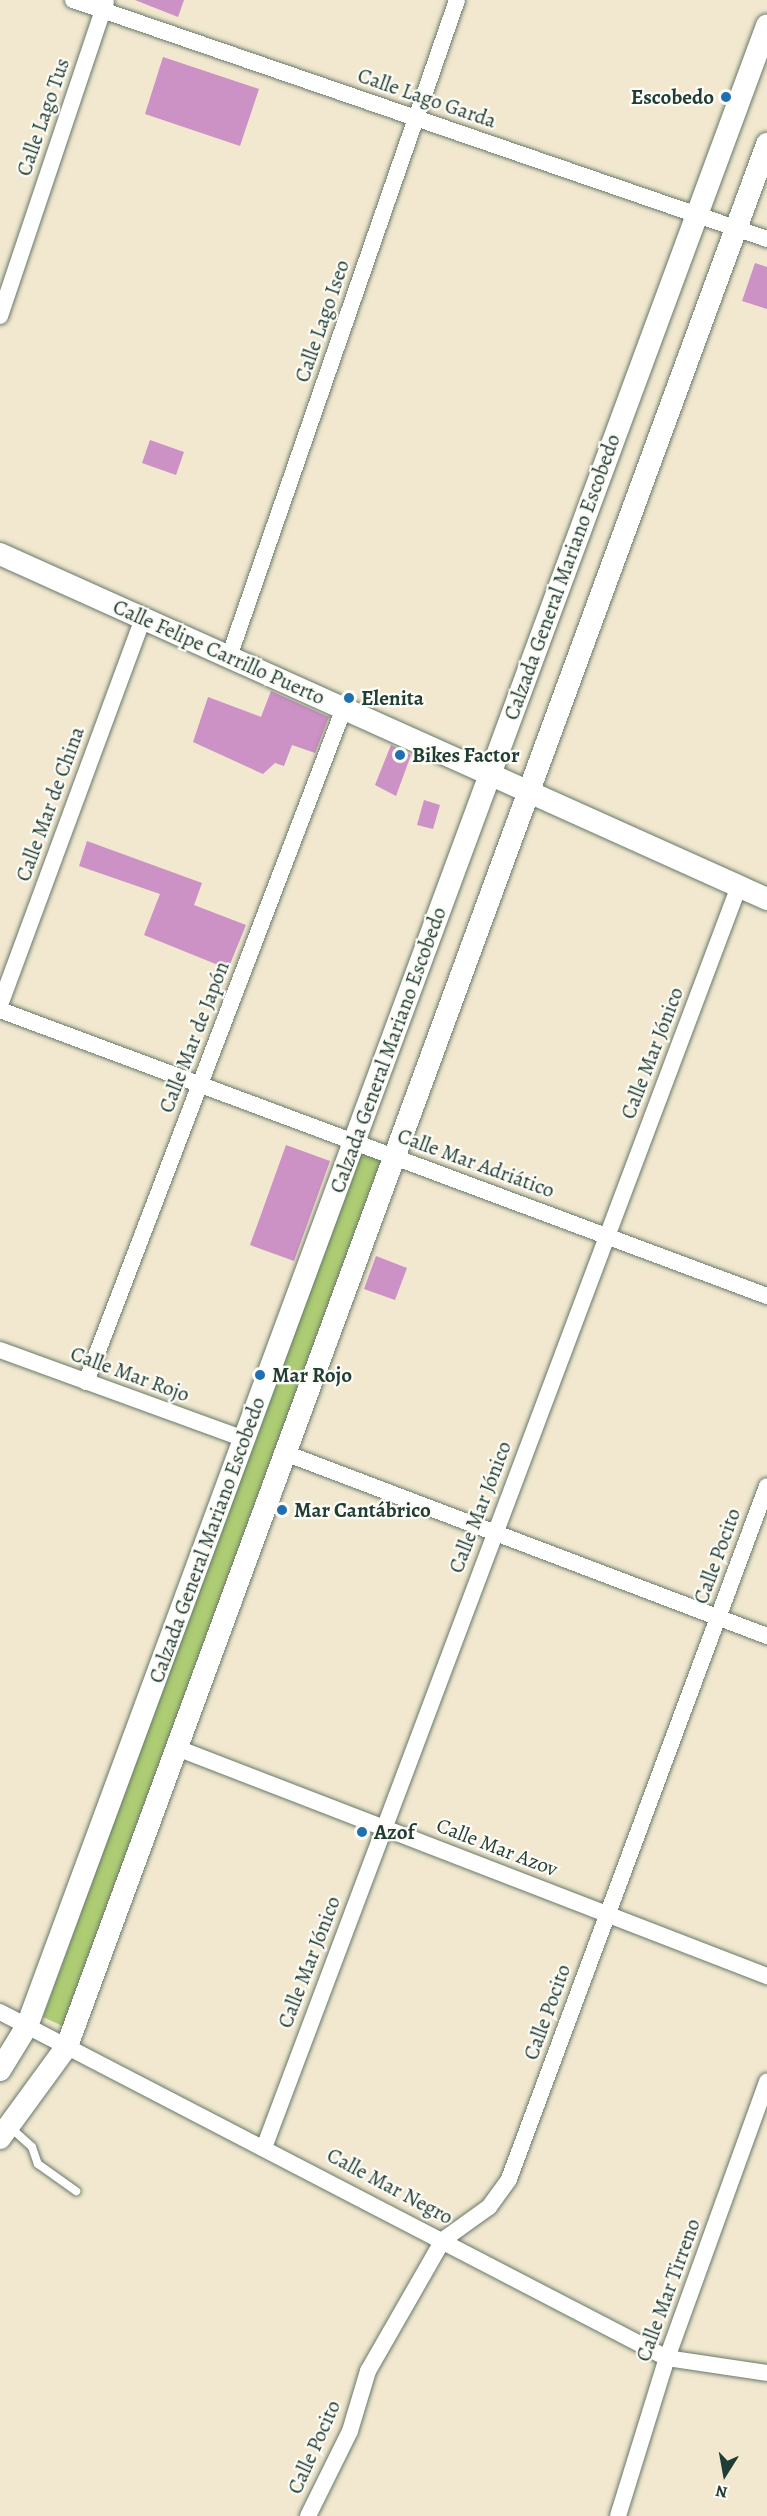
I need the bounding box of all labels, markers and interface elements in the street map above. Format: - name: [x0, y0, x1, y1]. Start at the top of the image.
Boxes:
- street label: Calle Lago Tus: [11, 55, 75, 179]
- street label: Calle Lago Garda: [354, 63, 500, 133]
- place label: Escobedo: [631, 84, 714, 110]
- marker: Escobedo: [719, 90, 733, 104]
- street label: Calle Lago Iseo: [289, 256, 355, 386]
- street label: Calzada General Mariano Escobedo: [498, 431, 626, 723]
- street label: Calle Felipe Carrillo Puerto: [109, 594, 329, 710]
- place label: Elenita: [361, 685, 424, 711]
- marker: Elenita: [342, 691, 356, 705]
- street label: Calle Mar de China: [10, 723, 90, 885]
- place label: Bikes Factor: [412, 742, 520, 768]
- marker: Bikes Factor: [393, 748, 407, 762]
- street label: Calzada General Mariano Escobedo: [324, 904, 452, 1196]
- street label: Calle Mar de Japón: [154, 958, 234, 1116]
- street label: Calle Mar Jónico: [615, 983, 689, 1123]
- street label: Calle Mar Adriático: [394, 1123, 558, 1203]
- street label: Calle Mar Rojo: [67, 1341, 193, 1407]
- place label: Mar Rojo: [272, 1362, 352, 1388]
- marker: Mar Rojo: [253, 1368, 267, 1382]
- street label: Calzada General Mariano Escobedo: [143, 1394, 271, 1686]
- street label: Calle Mar Jónico: [443, 1437, 517, 1577]
- place label: Mar Cantábrico: [294, 1497, 431, 1523]
- marker: Mar Cantábrico: [275, 1503, 289, 1517]
- street label: Calle Pocito: [688, 1505, 746, 1607]
- street label: Calle Mar Azov: [433, 1812, 561, 1882]
- place label: Azof: [374, 1819, 415, 1845]
- marker: Azof: [355, 1825, 369, 1839]
- street label: Calle Mar Jónico: [272, 1892, 346, 2032]
- street label: Calle Pocito: [518, 1961, 576, 2063]
- street label: Calle Mar Negro: [323, 2142, 457, 2230]
- street label: Calle Mar Tirreno: [630, 2215, 706, 2365]
- street label: Calle Pocito: [282, 2396, 346, 2498]
- north arrow: [695, 2444, 755, 2504]
- text: N: [714, 2480, 729, 2504]

